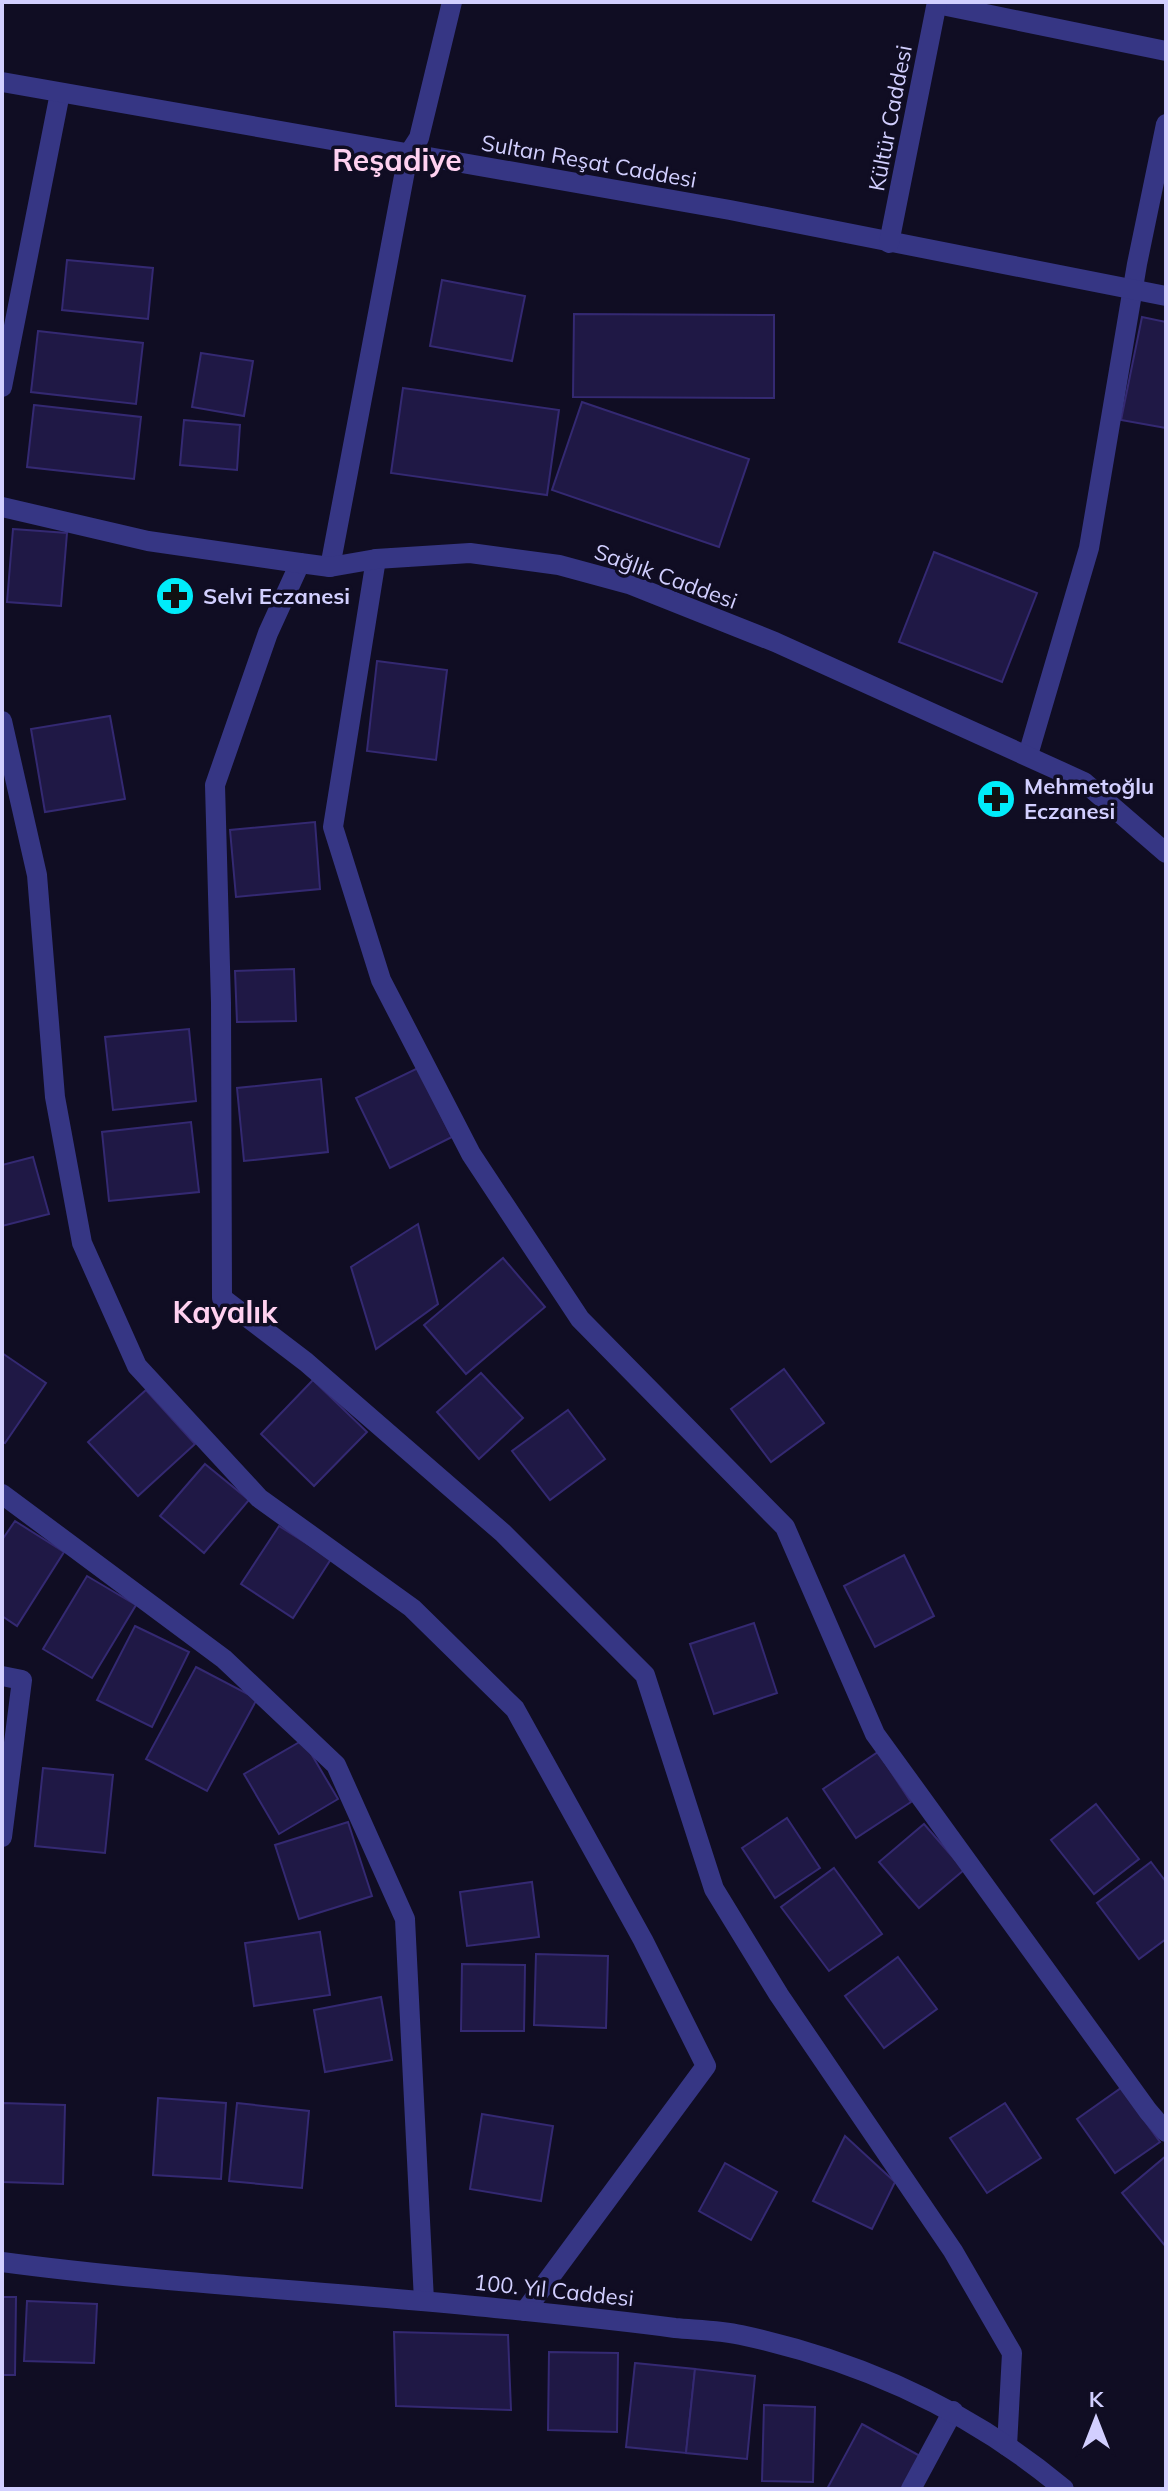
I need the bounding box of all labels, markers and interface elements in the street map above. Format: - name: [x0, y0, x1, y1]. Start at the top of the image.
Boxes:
- street label: Kültür Caddesi: [862, 43, 918, 193]
- street label: Sultan Reşat Caddesi: [479, 128, 699, 194]
- district label: Reşadiye: [332, 141, 462, 179]
- street label: Sağlık Caddesi: [591, 537, 741, 615]
- pharmacy icon: Selvi Eczanesi: [154, 575, 196, 617]
- place label: Selvi Eczanesi: [203, 582, 350, 610]
- place label: Mehmetoğlu Eczanesi: [1024, 772, 1154, 825]
- pharmacy icon: Mehmetoğlu Eczanesi: [975, 778, 1017, 820]
- district label: Kayalık: [172, 1293, 279, 1331]
- street label: 100. Yıl Caddesi: [473, 2268, 635, 2312]
- north arrow: [1056, 2379, 1136, 2459]
- text: K: [1089, 2385, 1105, 2413]

